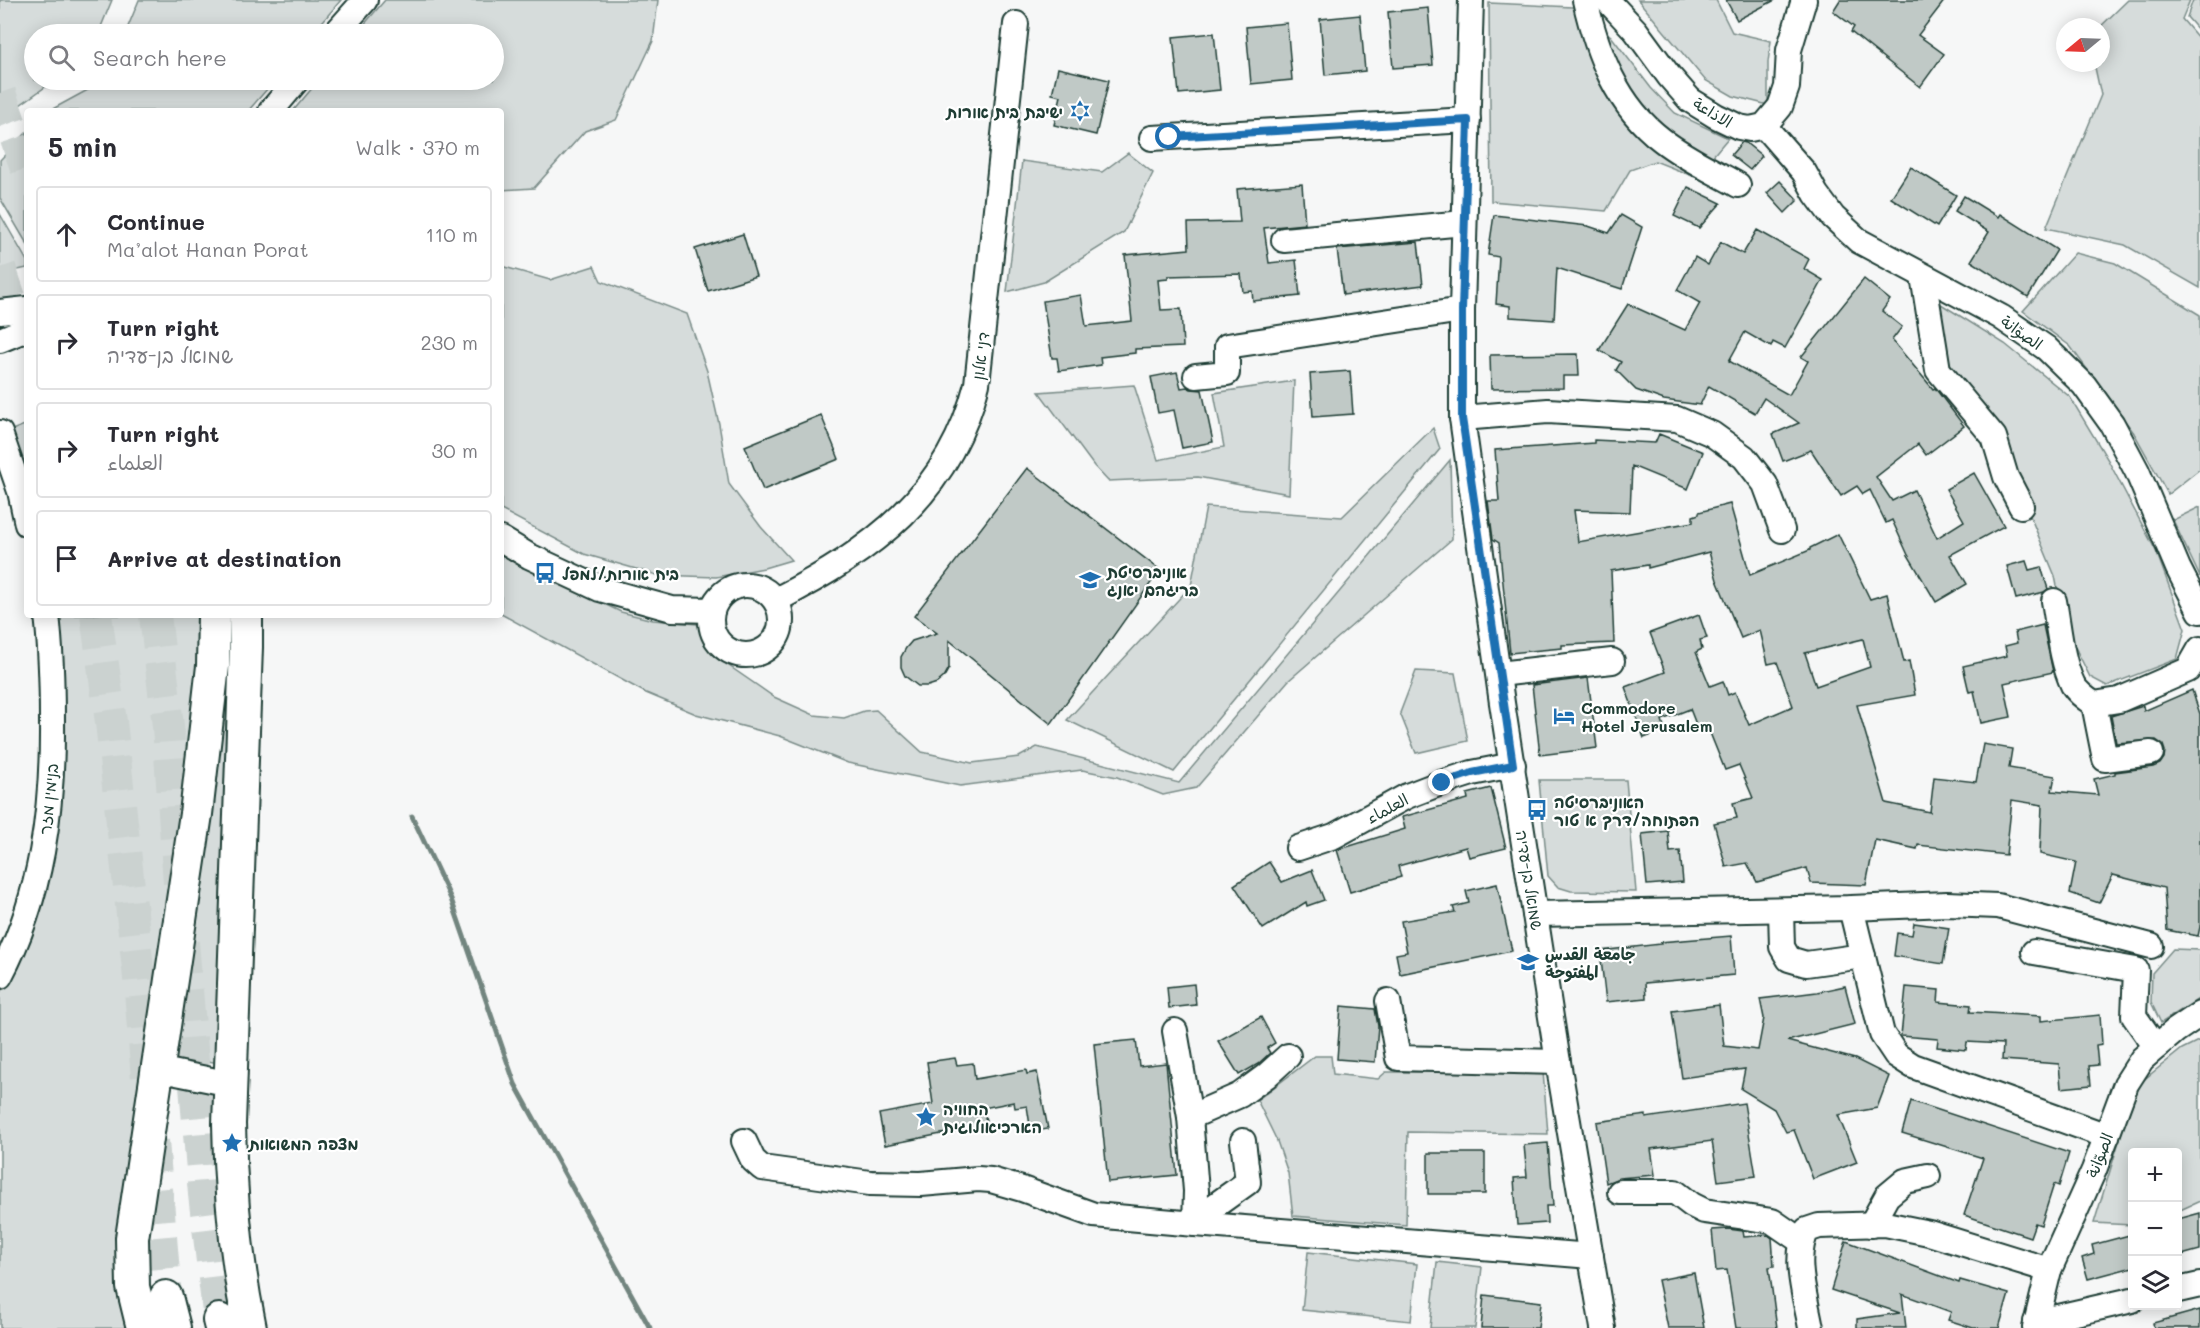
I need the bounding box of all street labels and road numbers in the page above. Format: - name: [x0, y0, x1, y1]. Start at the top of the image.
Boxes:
- street label: الاذاعة: [1689, 92, 1737, 132]
- street label: الصوّانة: [1996, 310, 2047, 355]
- street label: דני אלון: [967, 331, 993, 381]
- street label: בנימין מזר: [34, 762, 63, 836]
- street label: العلماء: [1362, 788, 1412, 828]
- street label: שמואל בן-עדיה: [1512, 829, 1548, 932]
- street label: الصوّانة: [2081, 1129, 2118, 1181]

